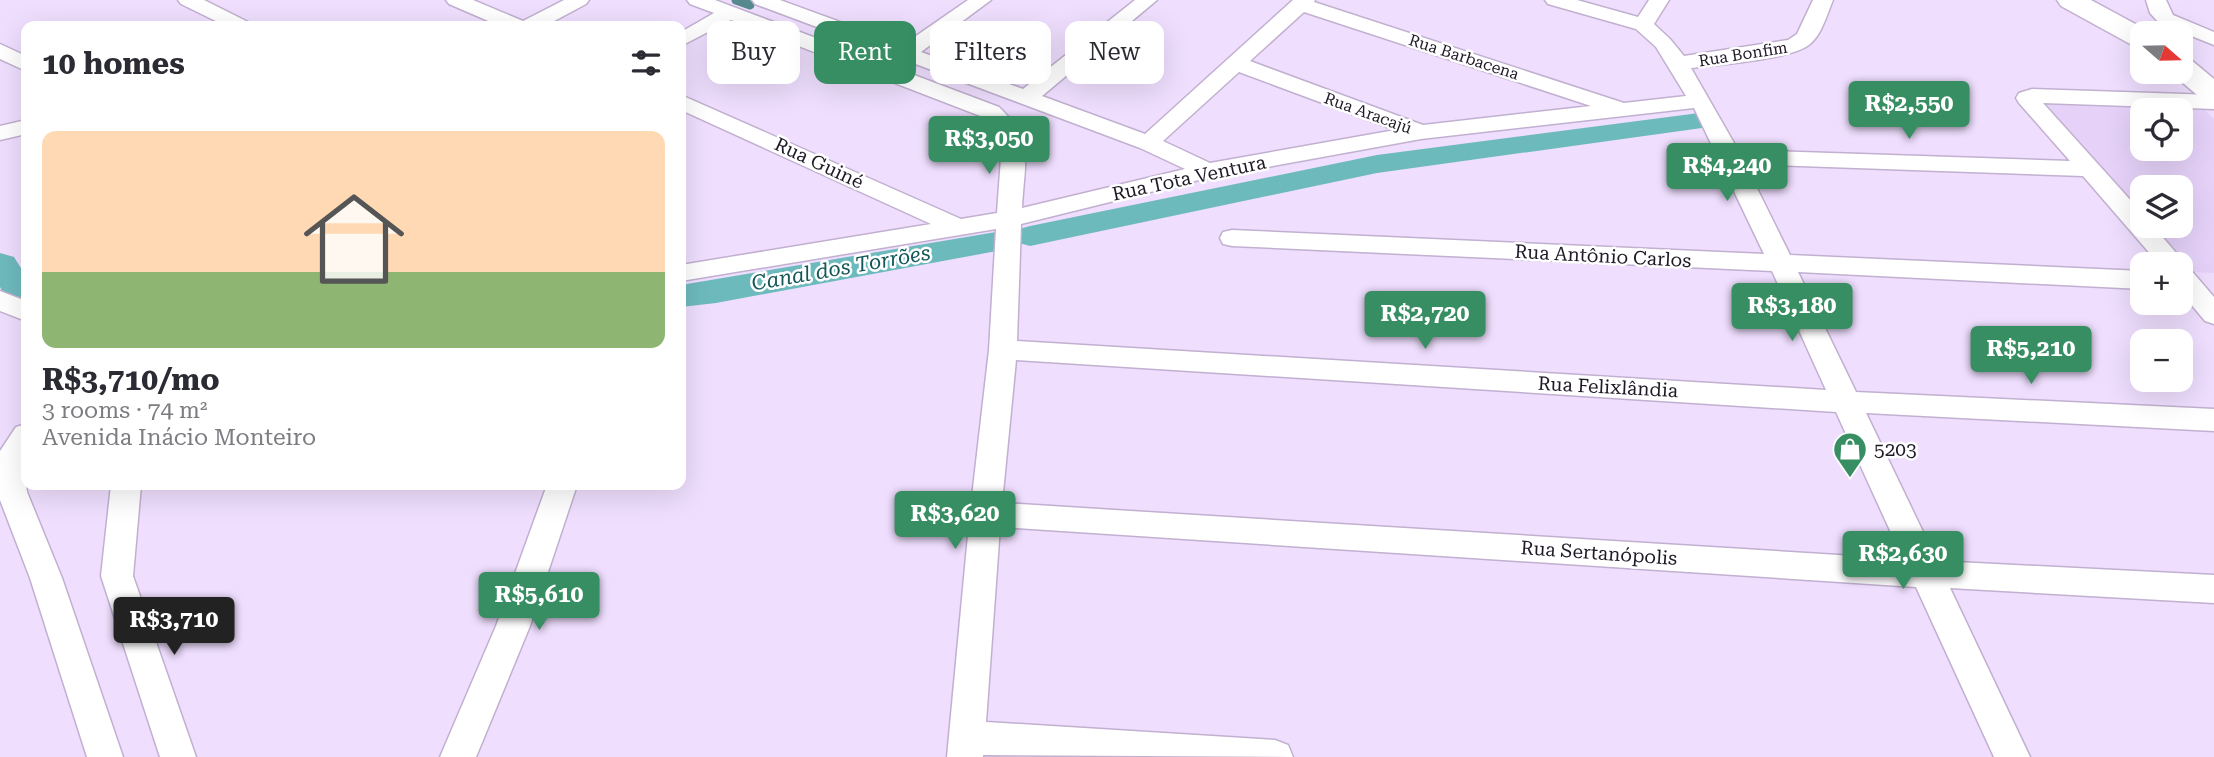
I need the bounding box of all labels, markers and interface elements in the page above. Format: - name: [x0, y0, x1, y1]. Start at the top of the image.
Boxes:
- chip: Buy: [707, 21, 800, 84]
- chip: Rent: [814, 21, 916, 84]
- chip: Filters: [930, 21, 1051, 84]
- chip: New: [1065, 21, 1164, 84]
- north arrow: [2130, 21, 2193, 84]
- map controls: [2130, 21, 2193, 392]
- street label: Rua Barbacena: [1406, 30, 1522, 84]
- street label: Rua Bonfim: [1697, 38, 1789, 70]
- icon: filters: [627, 44, 665, 82]
- text: 10 homes: [42, 46, 185, 81]
- pin: R$2,550: [1844, 82, 1974, 141]
- street label: Rua Aracajú: [1322, 88, 1414, 138]
- text: R$2,550: [1865, 90, 1953, 117]
- button: locate: [2130, 98, 2193, 161]
- pin: R$3,050: [924, 116, 1054, 176]
- text: R$3,050: [945, 125, 1033, 152]
- street label: Rua Guiné: [771, 132, 867, 194]
- pin: R$4,240: [1662, 144, 1792, 203]
- street label: Rua Tota Ventura: [1110, 150, 1269, 206]
- text: R$4,240: [1683, 152, 1771, 179]
- button: layers: [2130, 175, 2193, 238]
- icon: home: [291, 176, 417, 302]
- water label: Canal dos Torrões: [750, 240, 932, 296]
- street label: Rua Antônio Carlos: [1514, 240, 1692, 272]
- button: +: [2130, 252, 2193, 315]
- pin: R$3,180: [1727, 284, 1857, 343]
- pin: R$2,720: [1360, 292, 1490, 351]
- text: R$3,180: [1748, 292, 1836, 319]
- text: R$2,720: [1381, 300, 1469, 327]
- pin: R$5,210: [1966, 326, 2096, 386]
- button: −: [2130, 329, 2193, 392]
- text: R$5,210: [1987, 335, 2075, 362]
- text: R$3,710/mo: [42, 362, 220, 397]
- street label: Rua Felixlândia: [1537, 372, 1679, 402]
- text: 3 rooms · 74 m²: [42, 397, 208, 424]
- text: Avenida Inácio Monteiro: [42, 424, 316, 451]
- shop icon: 5203: [1831, 430, 1869, 479]
- place label: 5203: [1874, 438, 1917, 461]
- pin: R$3,620: [890, 491, 1020, 551]
- text: R$3,620: [911, 500, 999, 527]
- pin: R$2,630: [1838, 532, 1968, 591]
- street label: Rua Sertanópolis: [1520, 536, 1678, 570]
- text: R$2,630: [1859, 540, 1947, 567]
- pin: R$5,610: [474, 572, 604, 632]
- text: R$5,610: [495, 581, 583, 608]
- pin: R$3,710: [109, 598, 239, 657]
- text: R$3,710: [130, 606, 218, 633]

